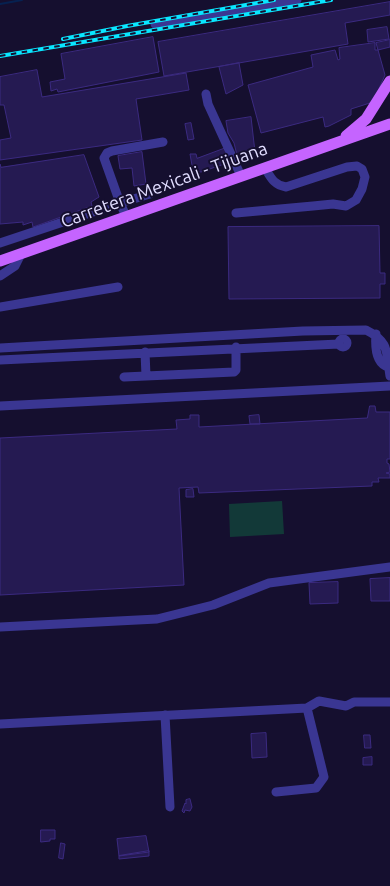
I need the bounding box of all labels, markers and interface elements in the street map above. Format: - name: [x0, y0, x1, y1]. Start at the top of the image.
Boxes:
- street label: Carretera Mexicali - Tijuana: [58, 138, 270, 232]

